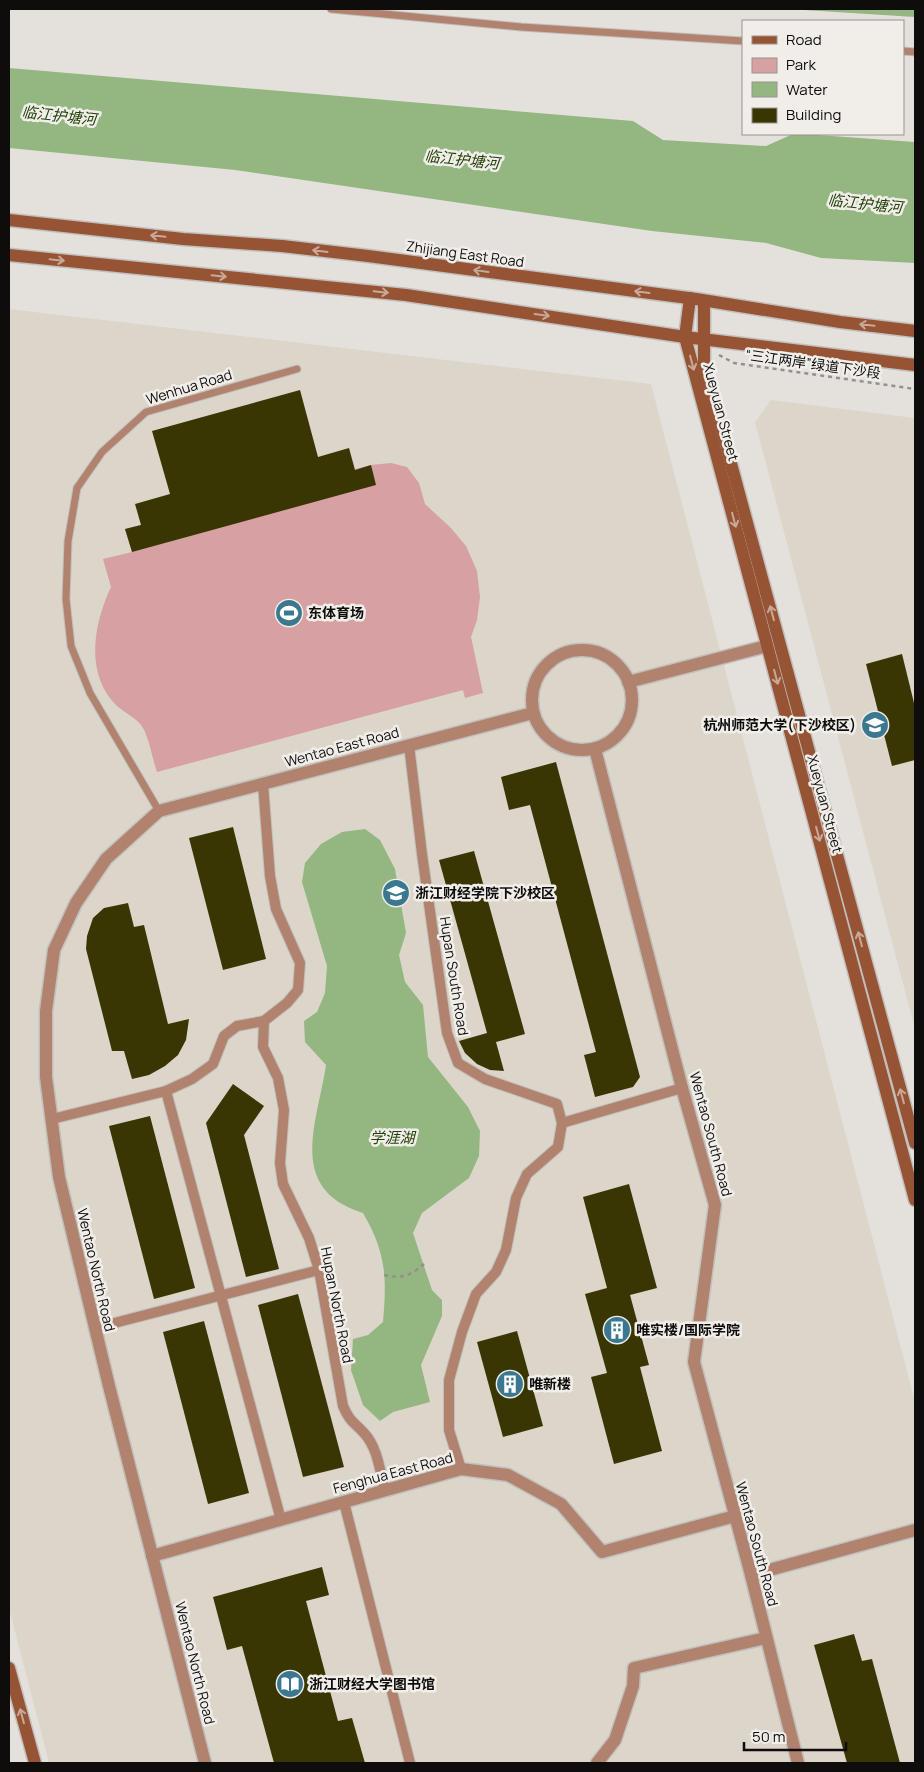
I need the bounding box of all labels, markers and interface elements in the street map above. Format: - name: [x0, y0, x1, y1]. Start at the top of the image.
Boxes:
- legend: [742, 20, 904, 135]
- text: Road: [786, 29, 822, 50]
- text: Park: [786, 54, 816, 75]
- text: Water: [786, 79, 828, 100]
- water label: 临江护塘河: [21, 101, 100, 130]
- text: Building: [786, 104, 841, 125]
- water label: 临江护塘河: [424, 145, 503, 174]
- water label: 临江护塘河: [827, 189, 906, 218]
- one-way arrow: [150, 231, 166, 241]
- street label: Zhijiang East Road: [405, 236, 525, 271]
- one-way arrow: [312, 246, 328, 256]
- one-way arrow: [49, 255, 65, 265]
- one-way arrow: [473, 266, 489, 276]
- one-way arrow: [211, 271, 227, 281]
- one-way arrow: [634, 287, 650, 297]
- one-way arrow: [372, 288, 388, 297]
- one-way arrow: [533, 310, 549, 320]
- one-way arrow: [859, 320, 875, 330]
- street label: “三江两岸”绿道下沙段: [744, 345, 882, 382]
- one-way arrow: [688, 355, 697, 371]
- street label: Xueyuan Street: [699, 361, 744, 463]
- street label: Wenhua Road: [144, 364, 234, 409]
- one-way arrow: [730, 512, 739, 528]
- sports icon: 东体育场: [274, 598, 304, 628]
- place label: 东体育场: [308, 603, 364, 622]
- one-way arrow: [766, 606, 776, 622]
- one-way arrow: [772, 669, 781, 685]
- school or university icon: 杭州师范大学(下沙校区): [860, 710, 890, 740]
- place label: 杭州师范大学(下沙校区): [703, 715, 856, 734]
- street label: Wentao East Road: [283, 722, 401, 771]
- street label: Xueyuan Street: [803, 753, 848, 855]
- one-way arrow: [813, 826, 823, 842]
- school or university icon: 浙江财经学院下沙校区: [381, 878, 411, 908]
- place label: 浙江财经学院下沙校区: [415, 883, 555, 902]
- street label: Hupan South Road: [436, 915, 473, 1037]
- one-way arrow: [855, 931, 864, 947]
- street label: Wentao South Road: [686, 1070, 737, 1198]
- one-way arrow: [897, 1088, 907, 1104]
- water label: 学涯湖: [369, 1127, 416, 1148]
- street label: Wentao North Road: [73, 1206, 120, 1333]
- street label: Hupan North Road: [317, 1245, 358, 1365]
- building icon: 唯实楼/国际学院: [602, 1315, 632, 1345]
- place label: 唯实楼/国际学院: [636, 1320, 740, 1339]
- building icon: 唯新楼: [495, 1369, 525, 1399]
- place label: 唯新楼: [529, 1374, 571, 1393]
- street label: Fenghua East Road: [331, 1447, 455, 1498]
- street label: Wentao South Road: [732, 1480, 783, 1608]
- street label: Wentao North Road: [171, 1600, 220, 1726]
- library icon: 浙江财经大学图书馆: [275, 1669, 305, 1699]
- place label: 浙江财经大学图书馆: [309, 1674, 435, 1693]
- one-way arrow: [17, 1709, 26, 1725]
- scale bar: [744, 1720, 846, 1752]
- text: 50 m: [752, 1726, 786, 1747]

